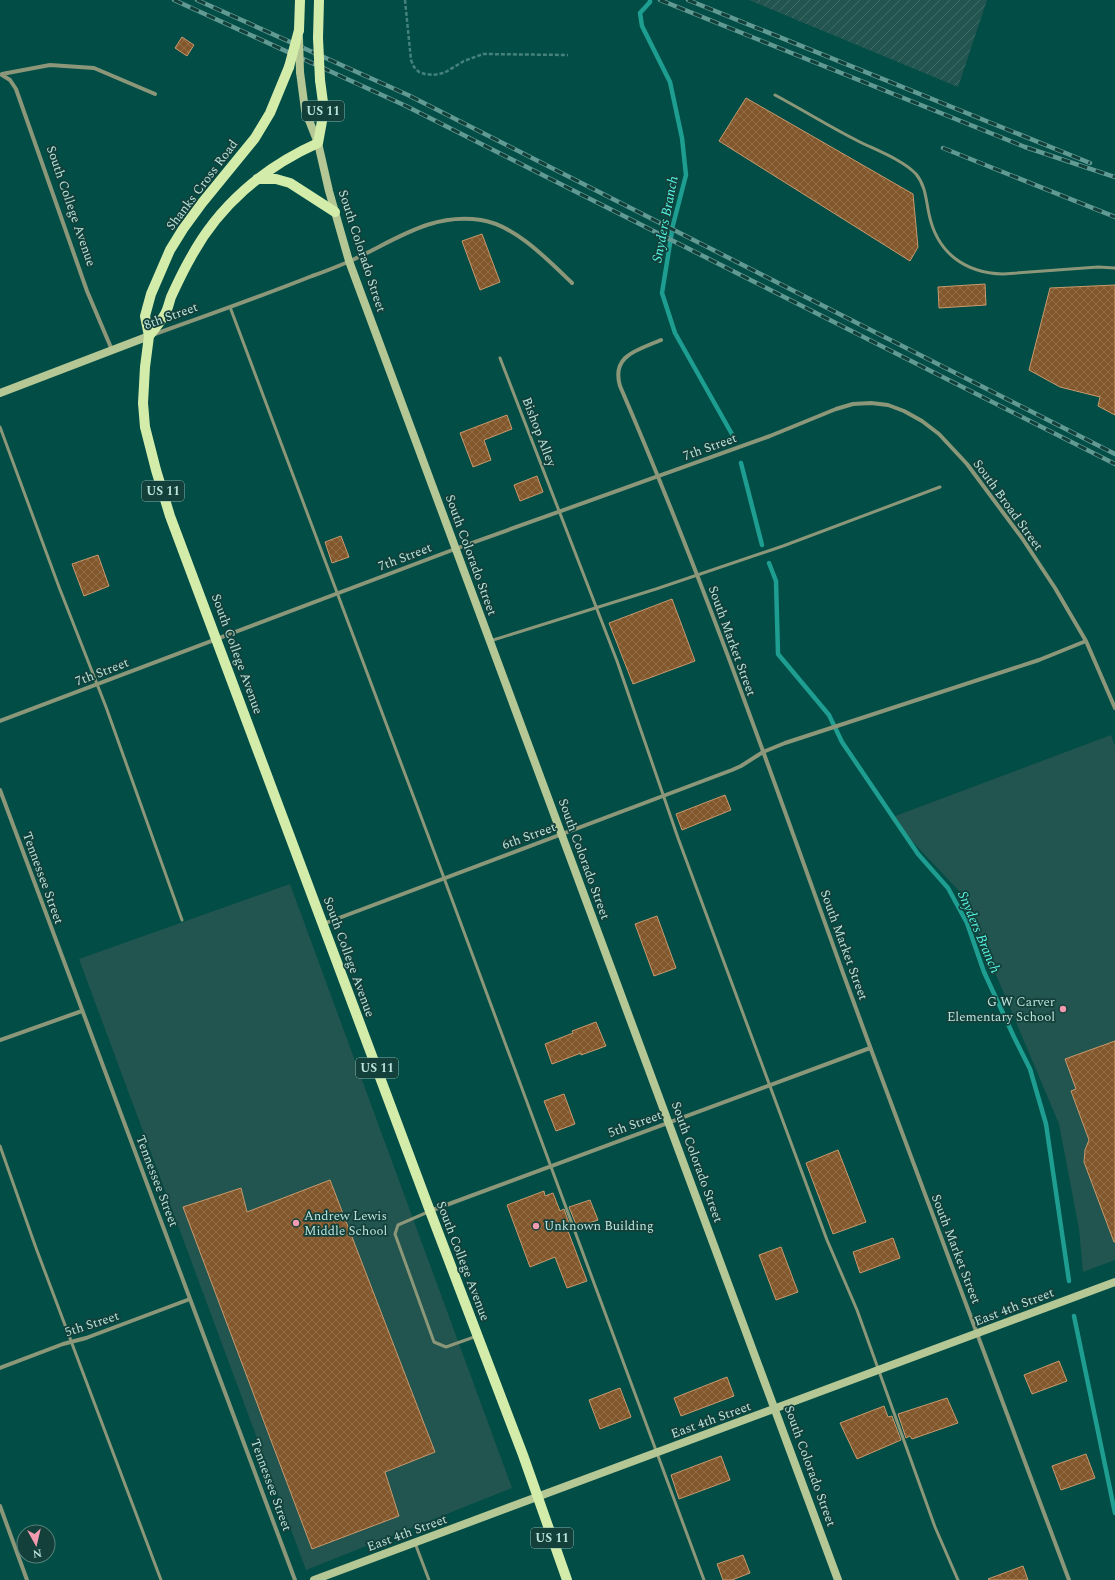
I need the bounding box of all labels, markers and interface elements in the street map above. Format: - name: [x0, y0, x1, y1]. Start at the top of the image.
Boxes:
- road number: US 11: [302, 101, 344, 121]
- street label: Shanks Cross Road: [161, 135, 243, 235]
- street label: South College Avenue: [41, 143, 101, 269]
- water label: Snyders Branch: [646, 174, 684, 264]
- street label: South Colorado Street: [333, 187, 391, 315]
- street label: 8th Street: [141, 297, 201, 335]
- street label: Bishop Alley: [517, 394, 562, 470]
- street label: 7th Street: [680, 428, 740, 466]
- street label: South Broad Street: [968, 455, 1048, 555]
- road number: US 11: [142, 481, 184, 501]
- street label: South Colorado Street: [440, 492, 502, 619]
- street label: 7th Street: [375, 537, 435, 576]
- street label: South Market Street: [703, 583, 761, 699]
- street label: South College Avenue: [206, 591, 268, 717]
- street label: 7th Street: [72, 652, 132, 691]
- street label: South Colorado Street: [553, 796, 615, 923]
- street label: 6th Street: [499, 817, 559, 855]
- street label: Tennessee Street: [17, 829, 69, 927]
- street label: South Market Street: [815, 887, 873, 1003]
- water label: Snyders Branch: [952, 888, 1006, 976]
- street label: South College Avenue: [318, 894, 380, 1020]
- place label: G W Carver Elementary School: [947, 992, 1055, 1027]
- marker: G W Carver Elementary School: [1058, 1004, 1068, 1014]
- road number: US 11: [356, 1058, 398, 1078]
- street label: South Colorado Street: [666, 1099, 728, 1226]
- street label: 5th Street: [605, 1105, 665, 1143]
- street label: Tennessee Street: [130, 1132, 184, 1230]
- street label: South Market Street: [926, 1191, 986, 1307]
- street label: South College Avenue: [431, 1198, 495, 1324]
- place label: Andrew Lewis Middle School: [304, 1206, 387, 1241]
- place label: Unknown Building: [544, 1216, 654, 1236]
- marker: Andrew Lewis Middle School: [291, 1218, 301, 1228]
- marker: Unknown Building: [531, 1221, 541, 1231]
- street label: East 4th Street: [971, 1282, 1057, 1331]
- street label: 5th Street: [62, 1306, 122, 1342]
- street label: East 4th Street: [668, 1396, 754, 1444]
- street label: South Colorado Street: [779, 1403, 841, 1530]
- street label: Tennessee Street: [245, 1436, 297, 1534]
- street label: East 4th Street: [364, 1509, 450, 1557]
- north arrow: [16, 1524, 56, 1564]
- road number: US 11: [531, 1528, 573, 1548]
- text: N: [32, 1544, 43, 1562]

